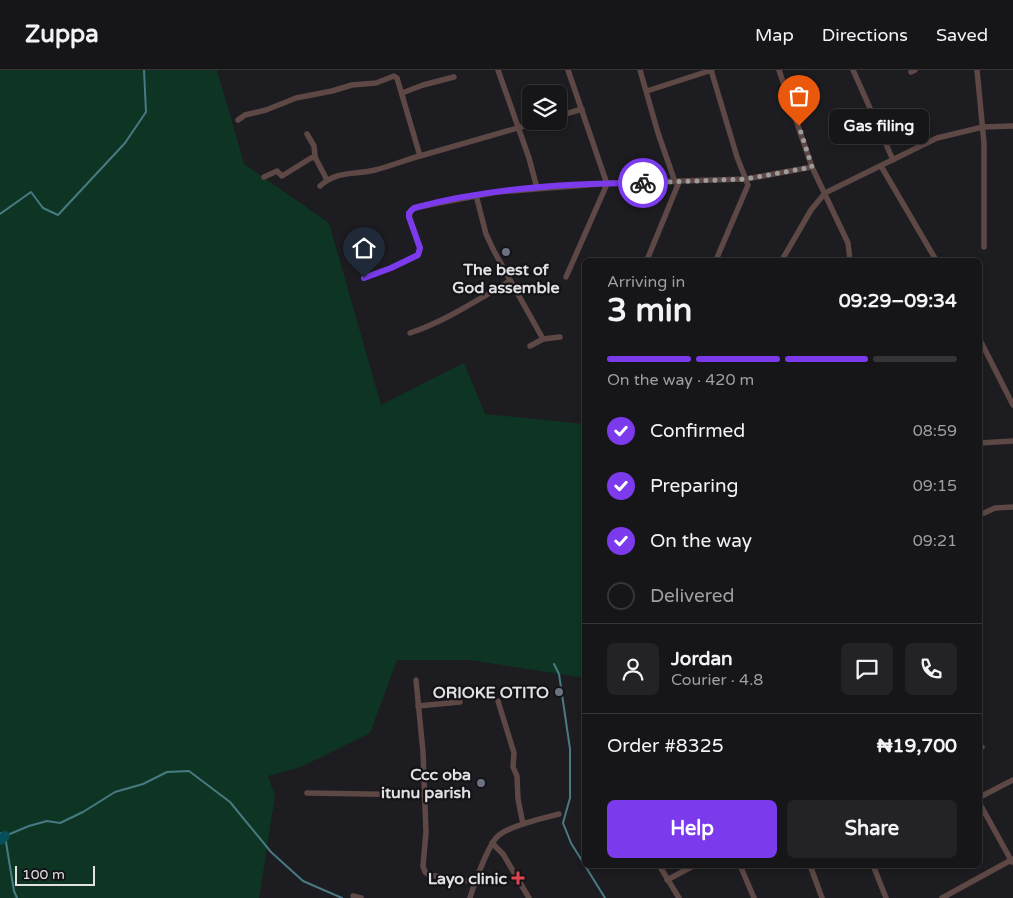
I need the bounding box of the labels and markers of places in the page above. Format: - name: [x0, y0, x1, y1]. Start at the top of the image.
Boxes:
- pin: [778, 75, 820, 126]
- callout: Gas filing: [829, 108, 929, 144]
- pin: [343, 227, 385, 278]
- marker: The best of God assemble: [500, 246, 512, 258]
- place label: The best of God assemble: [452, 260, 560, 298]
- place label: ORIOKE OTITO: [433, 683, 549, 703]
- marker: ORIOKE OTITO: [553, 686, 565, 698]
- place label: Ccc oba itunu parish: [381, 765, 471, 803]
- marker: Ccc oba itunu parish: [475, 777, 487, 789]
- place label: Layo clinic: [428, 869, 507, 889]
- marker: Layo clinic: [511, 871, 525, 885]

